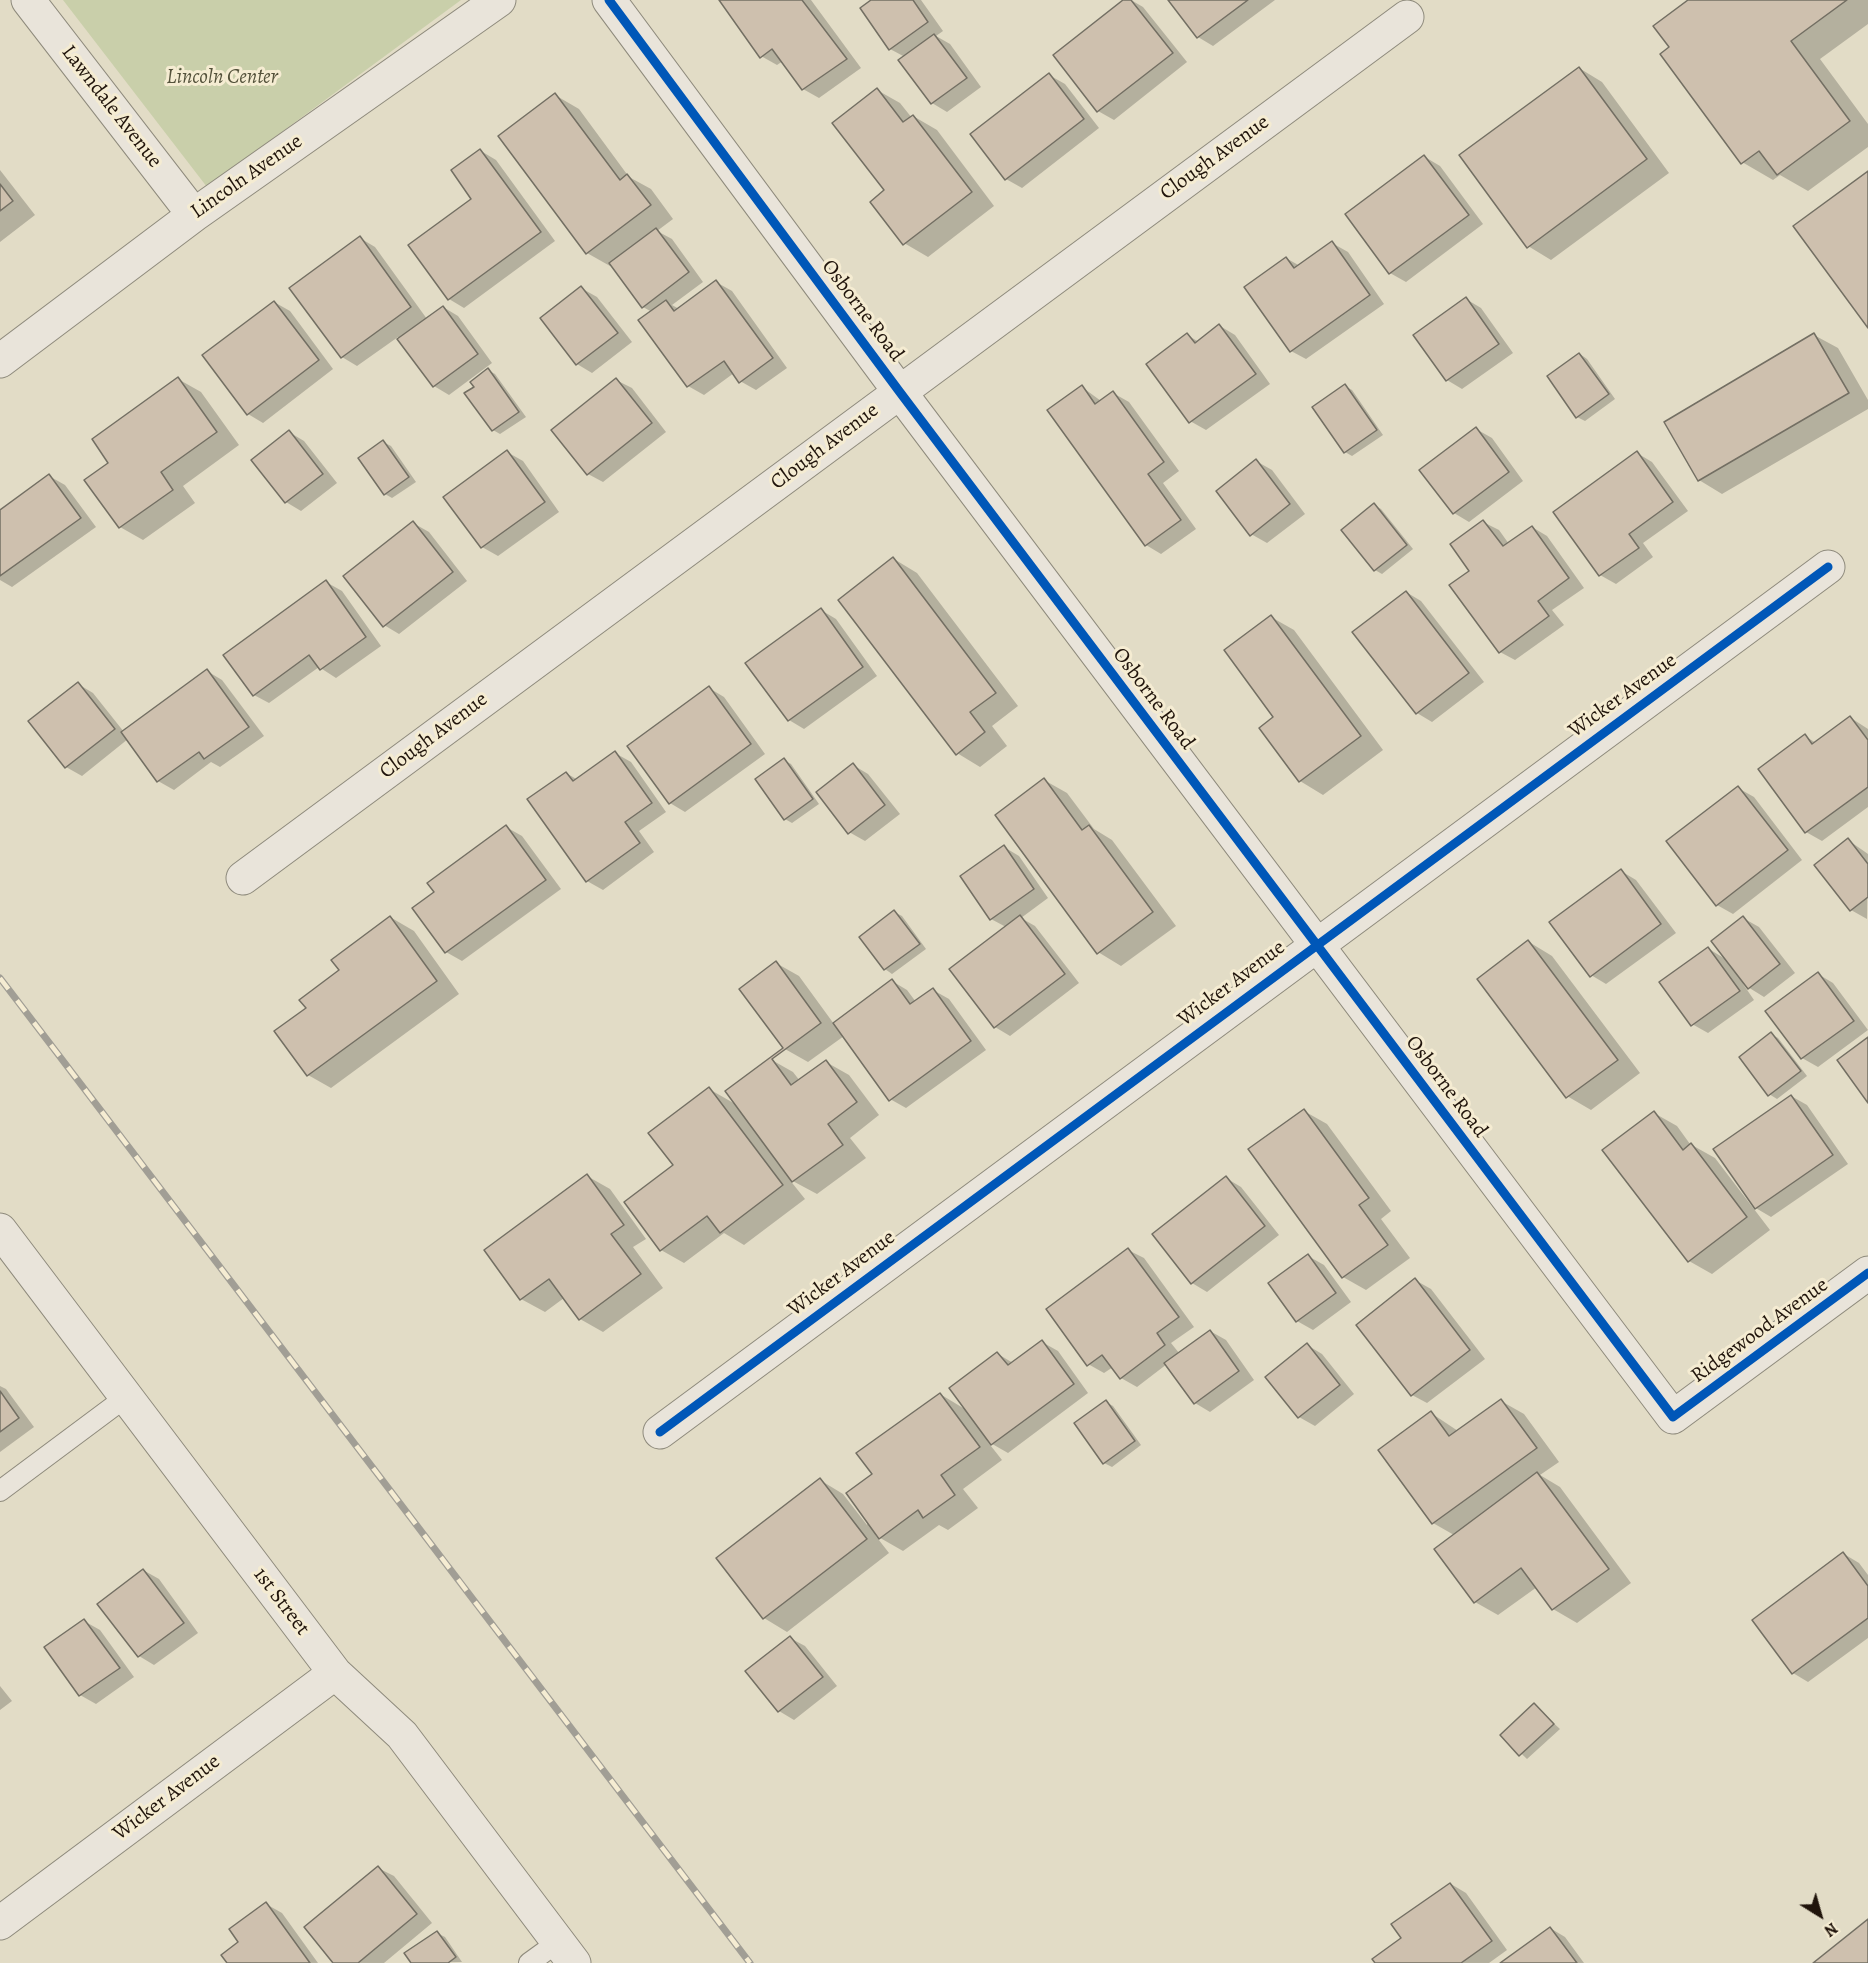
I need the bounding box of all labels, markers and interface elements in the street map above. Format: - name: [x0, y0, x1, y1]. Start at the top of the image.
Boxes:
- street label: Lawndale Avenue: [55, 41, 167, 173]
- park label: Lincoln Center: [166, 65, 278, 91]
- street label: Clough Avenue: [1156, 110, 1274, 206]
- street label: Lincoln Avenue: [186, 129, 308, 225]
- street label: Osborne Road: [816, 255, 908, 367]
- street label: Clough Avenue: [766, 398, 884, 496]
- street label: Osborne Road: [1107, 643, 1199, 755]
- street label: Wicker Avenue: [1564, 648, 1682, 744]
- street label: Clough Avenue: [375, 687, 493, 785]
- street label: Wicker Avenue: [1173, 936, 1291, 1032]
- street label: Osborne Road: [1400, 1031, 1492, 1143]
- street label: Wicker Avenue: [783, 1226, 901, 1322]
- street label: Ridgewood Avenue: [1687, 1273, 1833, 1389]
- street label: 1st Street: [247, 1563, 315, 1641]
- street label: Wicker Avenue: [108, 1750, 226, 1846]
- north arrow: [1790, 1885, 1850, 1945]
- text: N: [1820, 1917, 1842, 1942]

